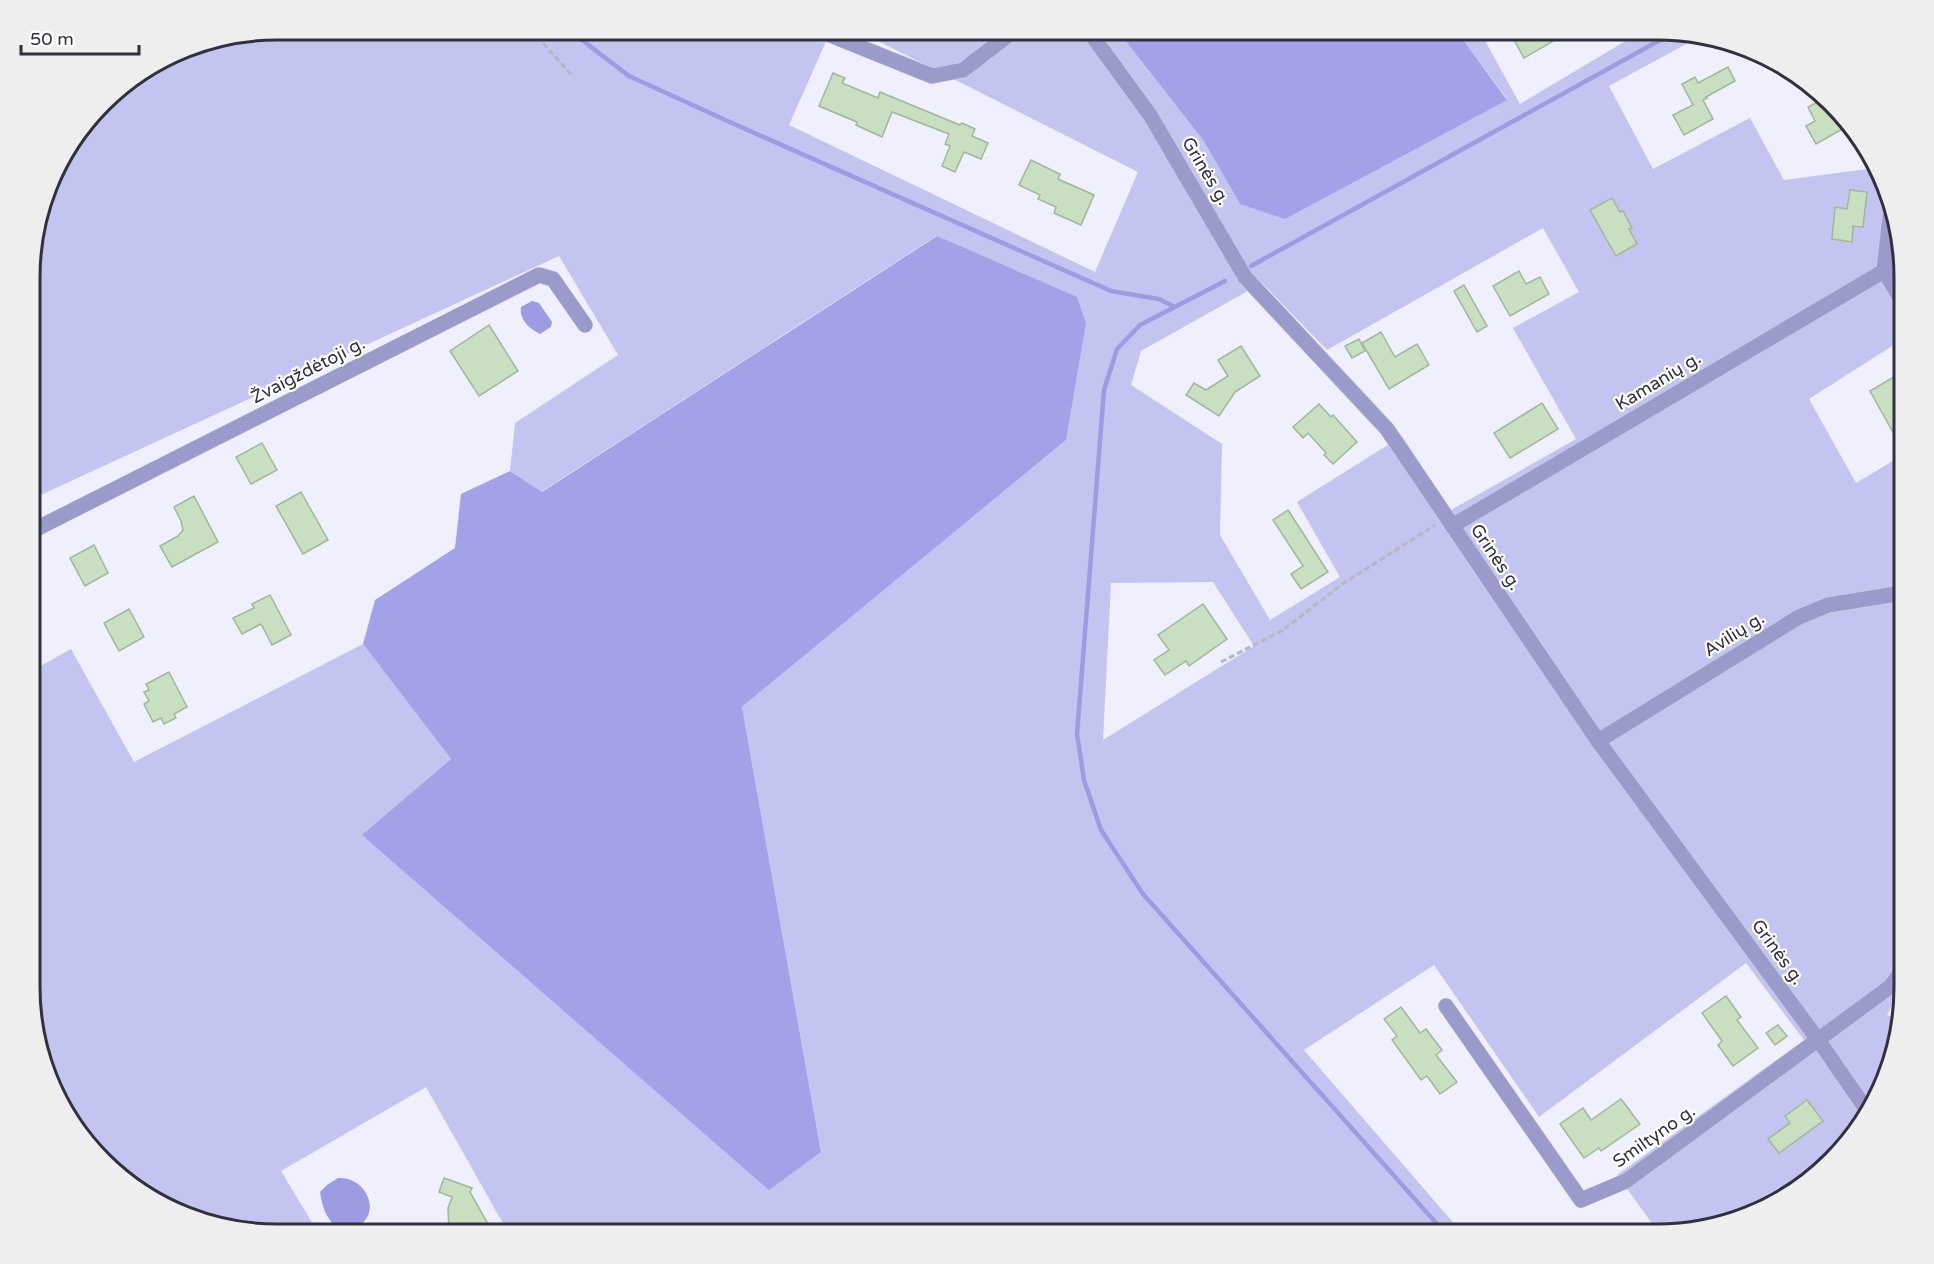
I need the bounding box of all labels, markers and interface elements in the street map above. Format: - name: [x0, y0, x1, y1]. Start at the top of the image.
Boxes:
- scale bar: [21, 18, 140, 56]
- text: 50 m: [30, 28, 74, 50]
- street label: Grinės g.: [1177, 133, 1235, 209]
- street label: Žvaigždėtoji g.: [247, 332, 369, 408]
- street label: Kamanių g.: [1611, 347, 1705, 415]
- street label: Grinės g.: [1466, 520, 1526, 594]
- street label: Avilių g.: [1700, 607, 1768, 661]
- street label: Grinės g.: [1747, 915, 1809, 989]
- street label: Smiltyno g.: [1609, 1100, 1699, 1172]

